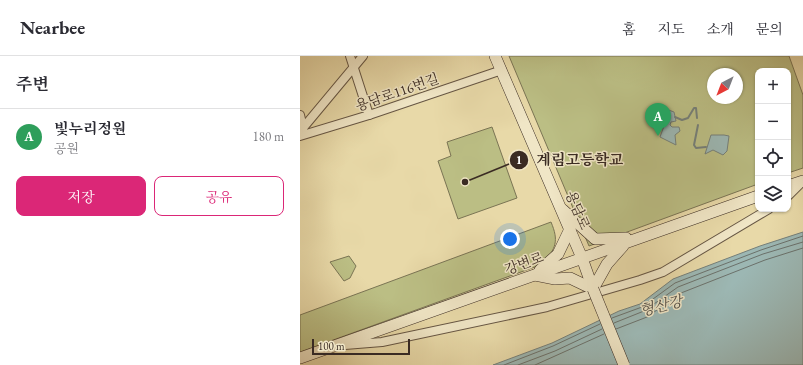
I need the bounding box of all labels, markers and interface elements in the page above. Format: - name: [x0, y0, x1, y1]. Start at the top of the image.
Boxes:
- text: Nearbee: [20, 15, 85, 40]
- text: 홈: [622, 20, 636, 38]
- text: 지도: [658, 20, 685, 38]
- text: 소개: [707, 20, 734, 38]
- text: 문의: [756, 20, 783, 38]
- north arrow: [707, 68, 743, 104]
- map controls: [755, 68, 791, 212]
- button: +: [755, 68, 791, 104]
- street label: 용담로116번길: [353, 69, 441, 115]
- text: 주변: [16, 73, 49, 95]
- pin: A: [645, 103, 671, 136]
- button: −: [755, 104, 791, 140]
- text: 빛누리정원: [54, 119, 126, 138]
- text: A: [24, 128, 34, 145]
- text: 180 m: [253, 128, 284, 145]
- text: 공원: [54, 140, 79, 157]
- button: locate: [755, 140, 791, 176]
- callout: 계림고등학교: [509, 146, 632, 173]
- text: 계림고등학교: [537, 150, 624, 169]
- text: 1: [516, 152, 522, 168]
- button: 저장: [16, 176, 146, 216]
- button: 공유: [154, 176, 284, 216]
- button: layers: [755, 176, 791, 212]
- street label: 용담로: [562, 188, 594, 233]
- your location: [500, 229, 520, 249]
- street label: 강변로: [502, 247, 547, 278]
- water label: 형산강: [637, 290, 687, 320]
- scale bar: [312, 337, 410, 356]
- text: 100 m: [318, 339, 345, 353]

